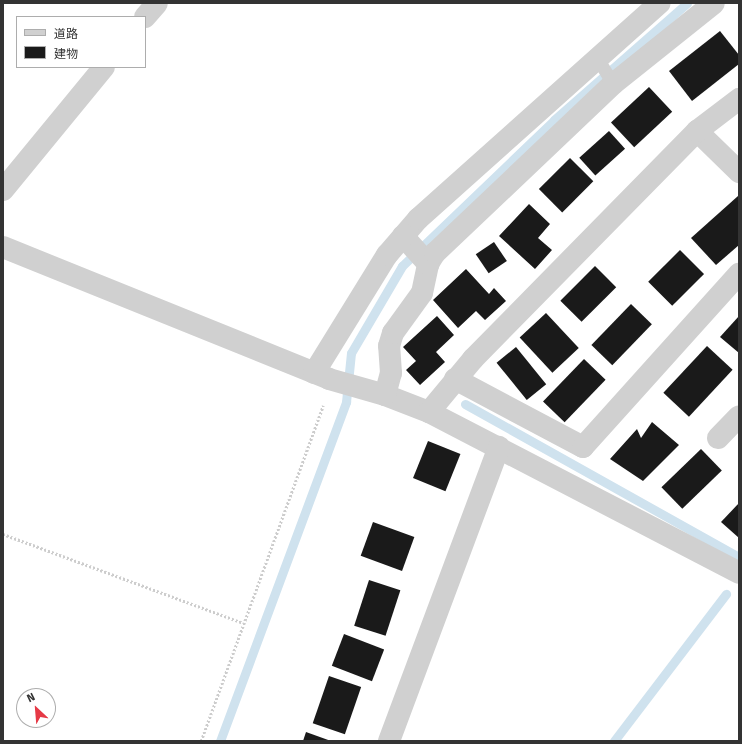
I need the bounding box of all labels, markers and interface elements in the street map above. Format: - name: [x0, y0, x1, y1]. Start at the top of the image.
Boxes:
- legend: [16, 16, 146, 68]
- text: 道路: [54, 27, 78, 41]
- text: 建物: [54, 47, 78, 61]
- north arrow: [16, 688, 56, 728]
- text: N: [25, 690, 37, 705]

